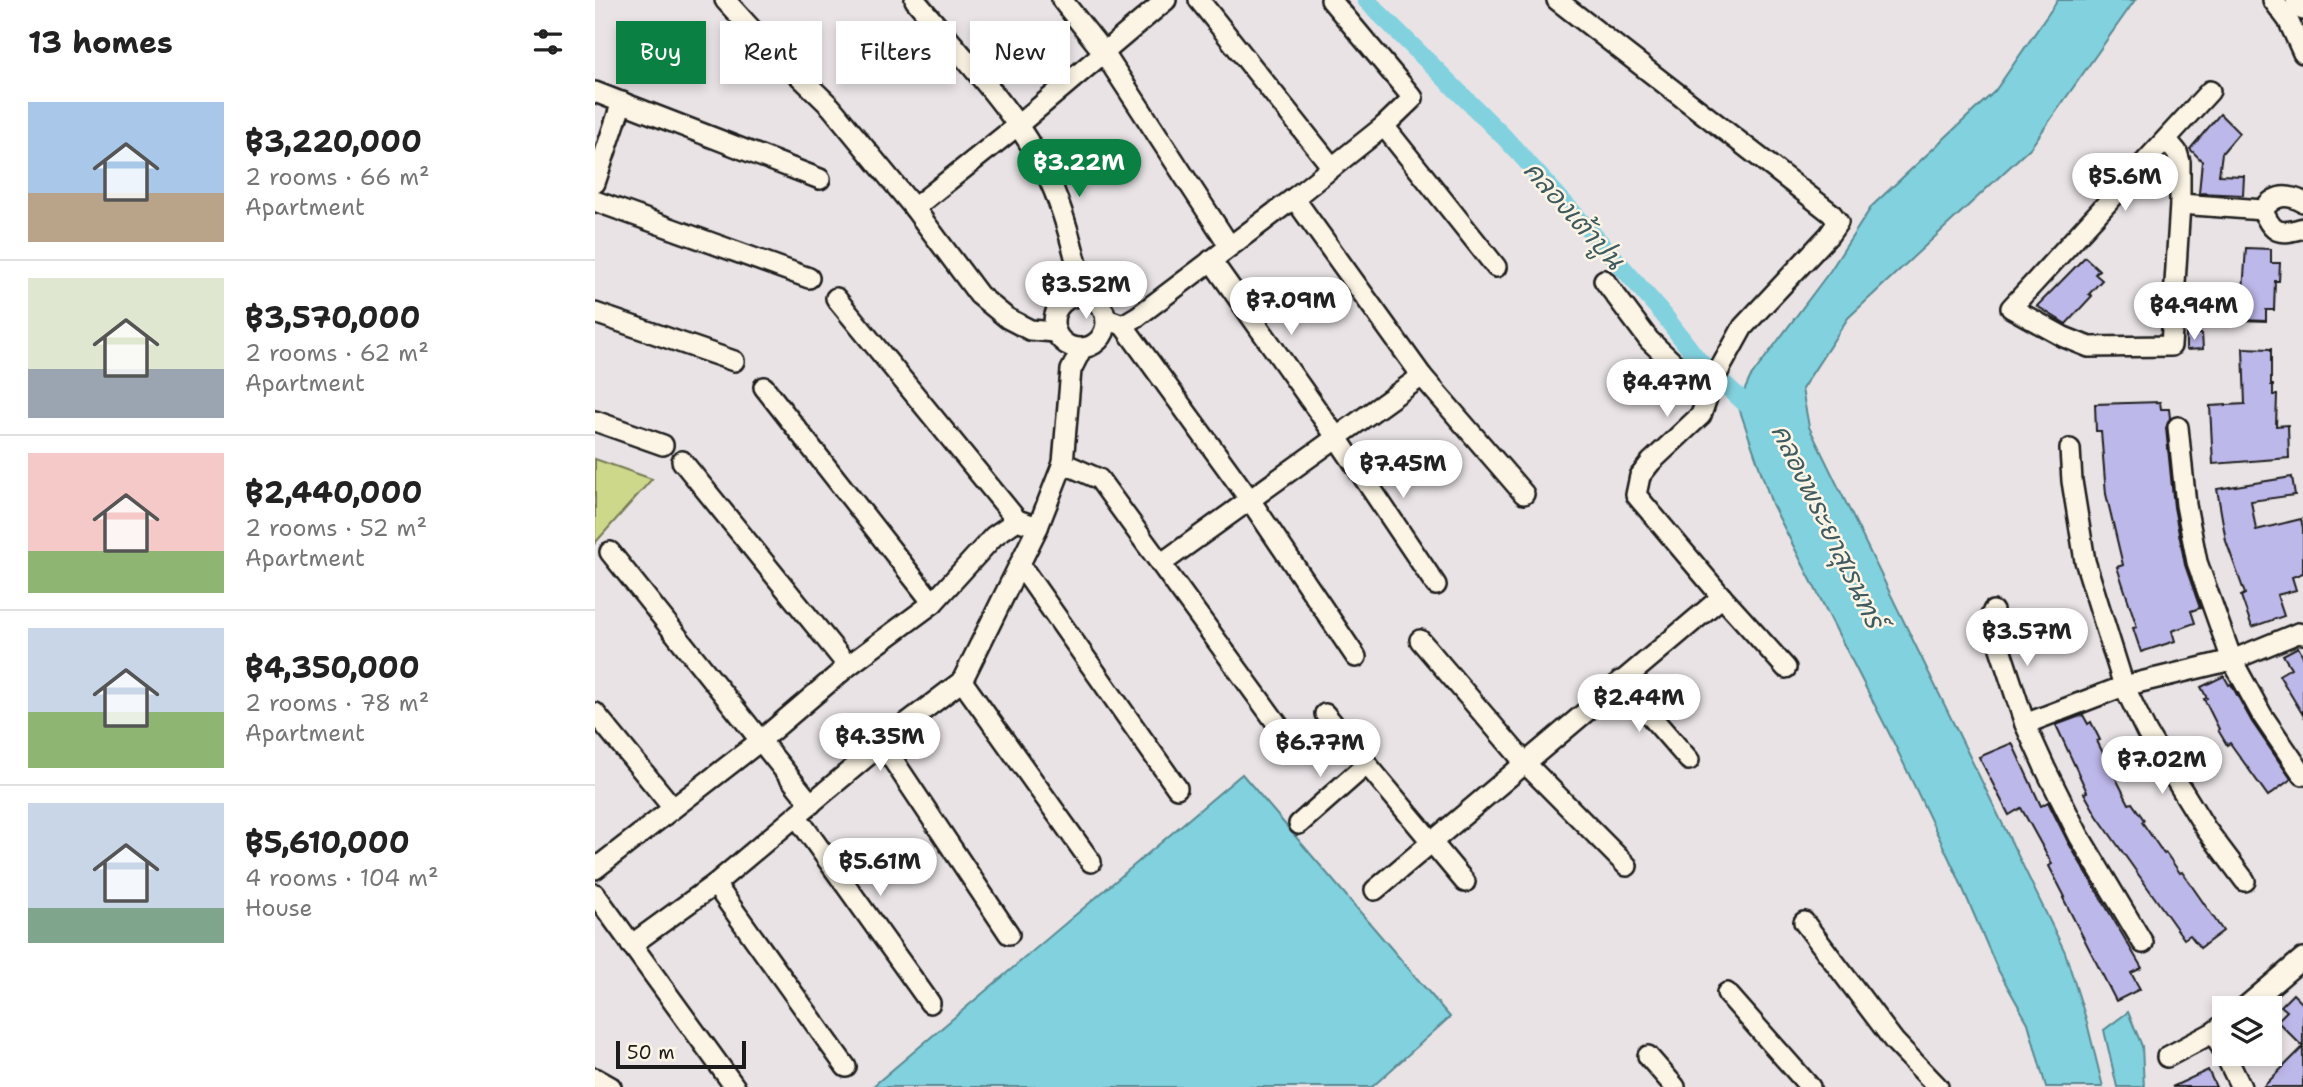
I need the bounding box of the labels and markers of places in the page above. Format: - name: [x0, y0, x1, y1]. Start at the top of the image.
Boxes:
- pin: ฿3.22M: [1022, 140, 1136, 199]
- pin: ฿5.6M: [2076, 154, 2174, 213]
- pin: ฿3.52M: [1029, 262, 1143, 321]
- pin: ฿7.09M: [1234, 278, 1348, 337]
- pin: ฿4.94M: [2137, 282, 2251, 342]
- pin: ฿4.47M: [1610, 360, 1724, 419]
- pin: ฿7.45M: [1346, 440, 1460, 500]
- pin: ฿3.57M: [1970, 608, 2084, 668]
- pin: ฿2.44M: [1582, 674, 1696, 734]
- pin: ฿4.35M: [823, 714, 937, 773]
- pin: ฿6.77M: [1263, 720, 1377, 779]
- pin: ฿7.02M: [2105, 736, 2219, 796]
- pin: ฿5.61M: [823, 838, 937, 898]

